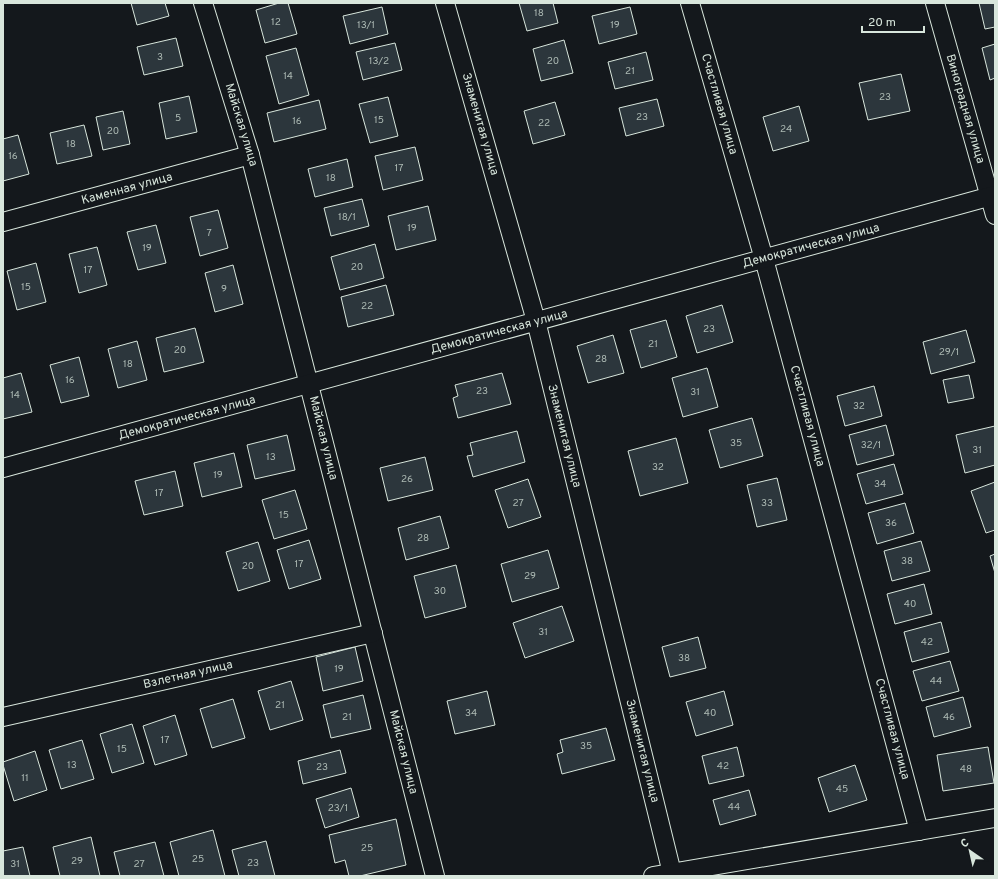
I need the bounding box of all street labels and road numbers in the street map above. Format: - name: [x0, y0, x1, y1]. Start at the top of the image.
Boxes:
- street label: Счастливая улица: [697, 52, 741, 156]
- street label: Виноградная улица: [942, 52, 988, 166]
- street label: Знаменитая улица: [458, 71, 502, 177]
- street label: Майская улица: [221, 81, 261, 169]
- street label: Каменная улица: [80, 169, 174, 209]
- street label: Демократическая улица: [741, 220, 881, 272]
- street label: Демократическая улица: [429, 306, 569, 358]
- street label: Счастливая улица: [786, 364, 828, 468]
- street label: Знаменитая улица: [543, 383, 585, 489]
- street label: Демократическая улица: [117, 392, 257, 444]
- street label: Майская улица: [305, 394, 341, 482]
- street label: Взлетная улица: [142, 657, 234, 693]
- street label: Счастливая улица: [871, 677, 913, 781]
- street label: Знаменитая улица: [621, 698, 663, 804]
- street label: Майская улица: [385, 708, 421, 796]

